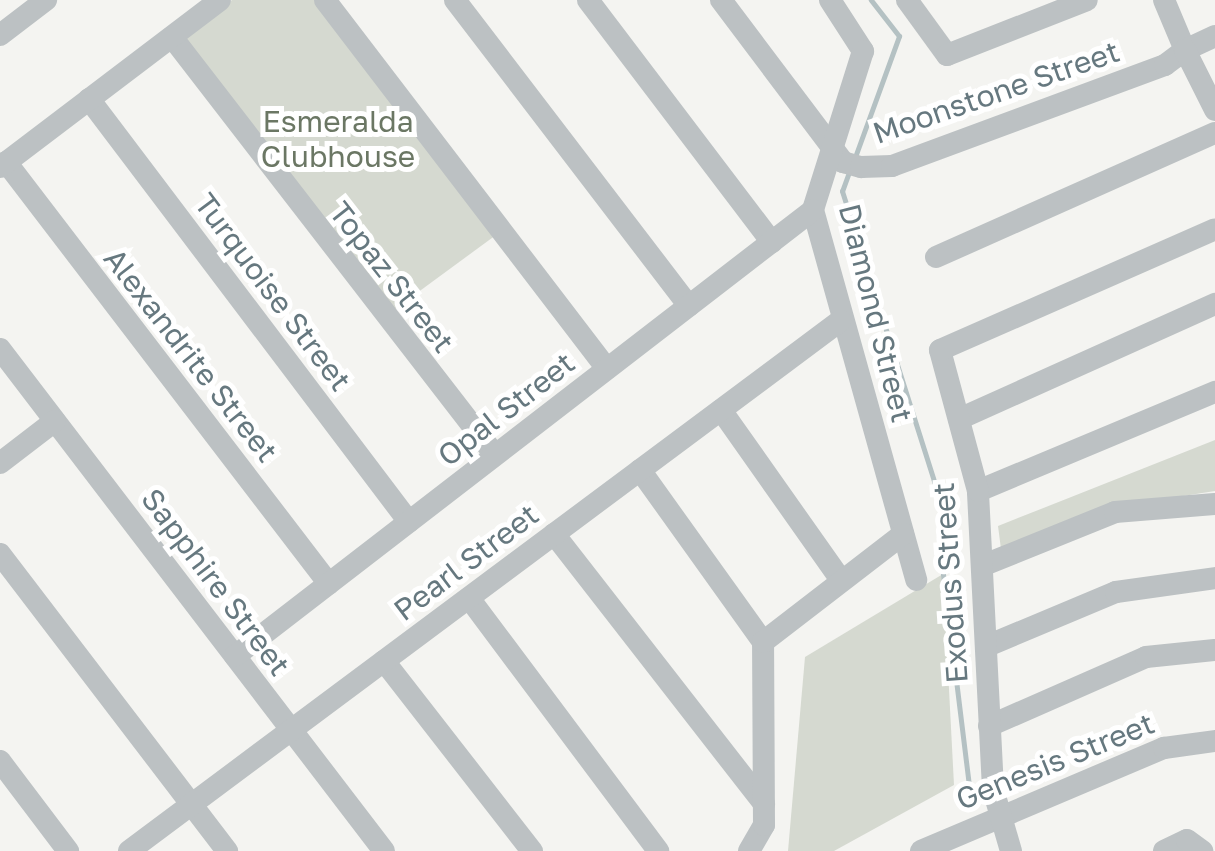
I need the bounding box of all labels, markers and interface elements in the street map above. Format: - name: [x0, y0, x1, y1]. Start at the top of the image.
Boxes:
- street label: Moonstone Street: [868, 33, 1124, 151]
- park label: Esmeralda Clubhouse: [261, 103, 415, 174]
- street label: Turquoise Street: [187, 186, 359, 398]
- street label: Topaz Street: [322, 195, 462, 359]
- street label: Diamond Street: [831, 200, 921, 426]
- street label: Alexandrite Street: [96, 241, 286, 469]
- street label: Opal Street: [430, 344, 582, 474]
- street label: Sapphire Street: [134, 481, 298, 683]
- street label: Exodus Street: [925, 481, 975, 685]
- street label: Pearl Street: [387, 496, 545, 628]
- street label: Genesis Street: [951, 705, 1159, 817]

